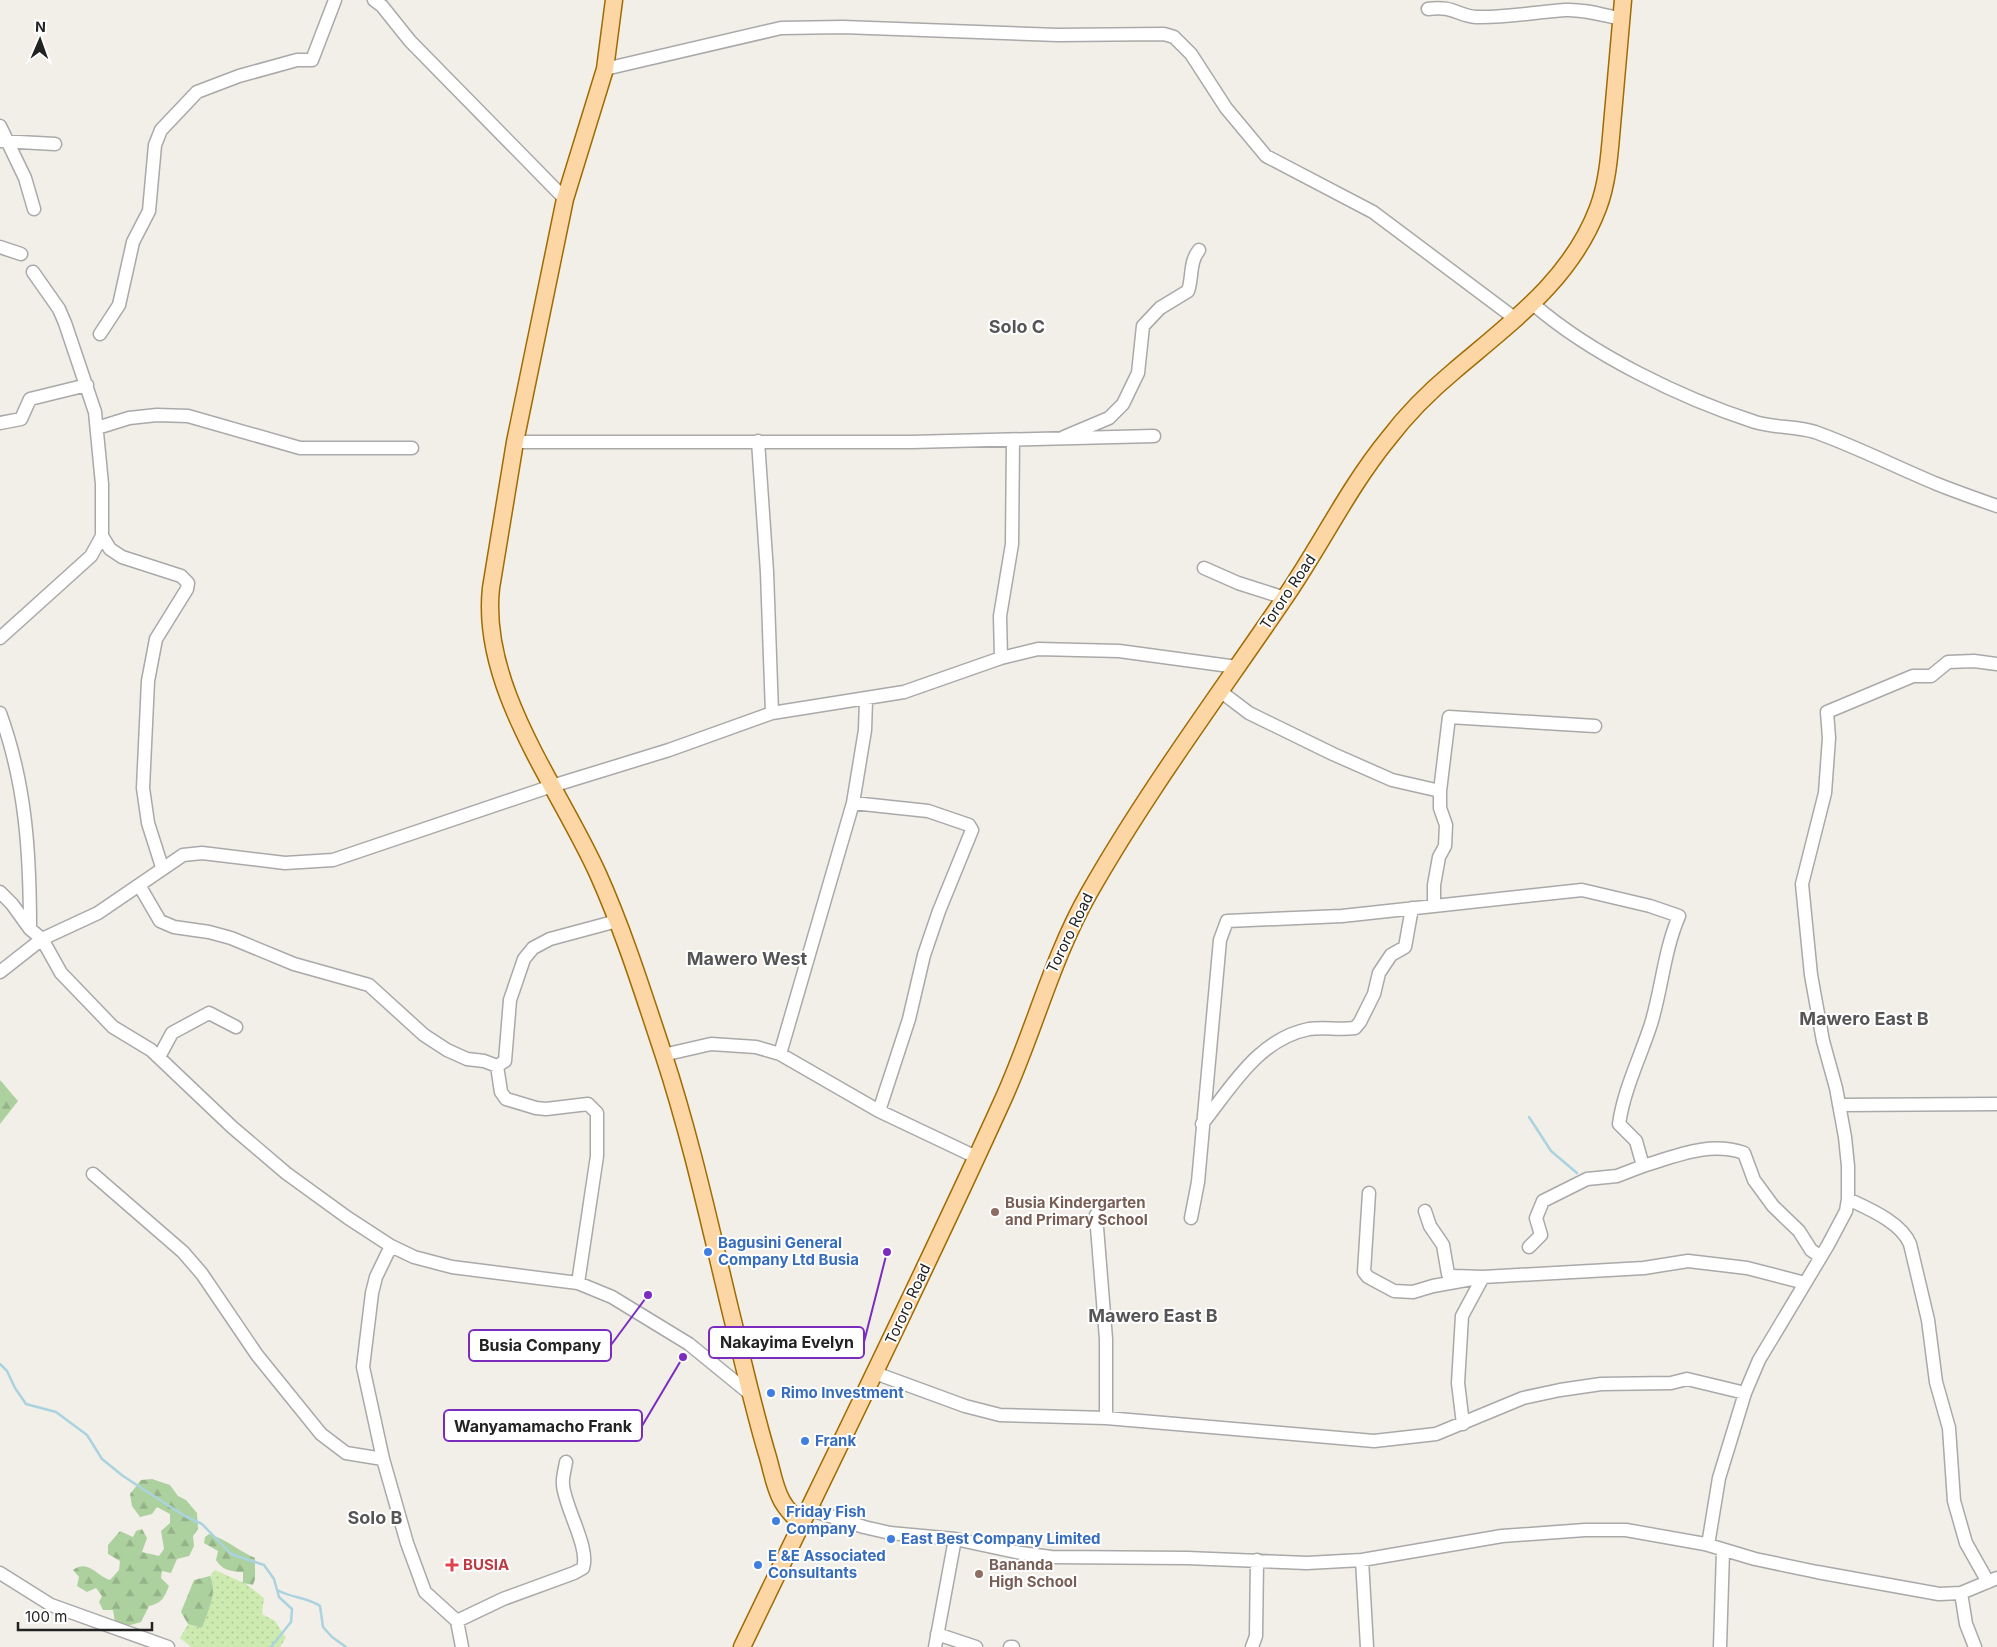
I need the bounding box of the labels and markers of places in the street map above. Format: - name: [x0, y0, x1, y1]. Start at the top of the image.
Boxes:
- place label: Busia Kindergarten and Primary School: [1005, 1193, 1148, 1229]
- marker: Busia Kindergarten and Primary School: [989, 1206, 1001, 1218]
- place label: Bagusini General Company Ltd Busia: [718, 1233, 859, 1269]
- marker: Bagusini General Company Ltd Busia: [702, 1246, 714, 1258]
- callout: Nakayima Evelyn: [709, 1327, 864, 1358]
- callout: Busia Company: [469, 1330, 611, 1361]
- place label: Rimo Investment: [781, 1383, 904, 1402]
- marker: Rimo Investment: [765, 1387, 777, 1399]
- callout: Wanyamamacho Frank: [444, 1410, 642, 1441]
- place label: Frank: [815, 1431, 856, 1450]
- marker: Frank: [799, 1435, 811, 1447]
- place label: Friday Fish Company: [786, 1502, 866, 1538]
- marker: Friday Fish Company: [770, 1515, 782, 1527]
- place label: East Best Company Limited: [901, 1529, 1101, 1548]
- marker: East Best Company Limited: [885, 1533, 897, 1545]
- place label: E &E Associated Consultants: [768, 1546, 886, 1582]
- place label: BUSIA: [463, 1555, 509, 1574]
- place label: Bananda High School: [989, 1555, 1077, 1591]
- marker: BUSIA: [445, 1558, 459, 1572]
- marker: E &E Associated Consultants: [752, 1559, 764, 1571]
- marker: Bananda High School: [973, 1568, 985, 1580]

